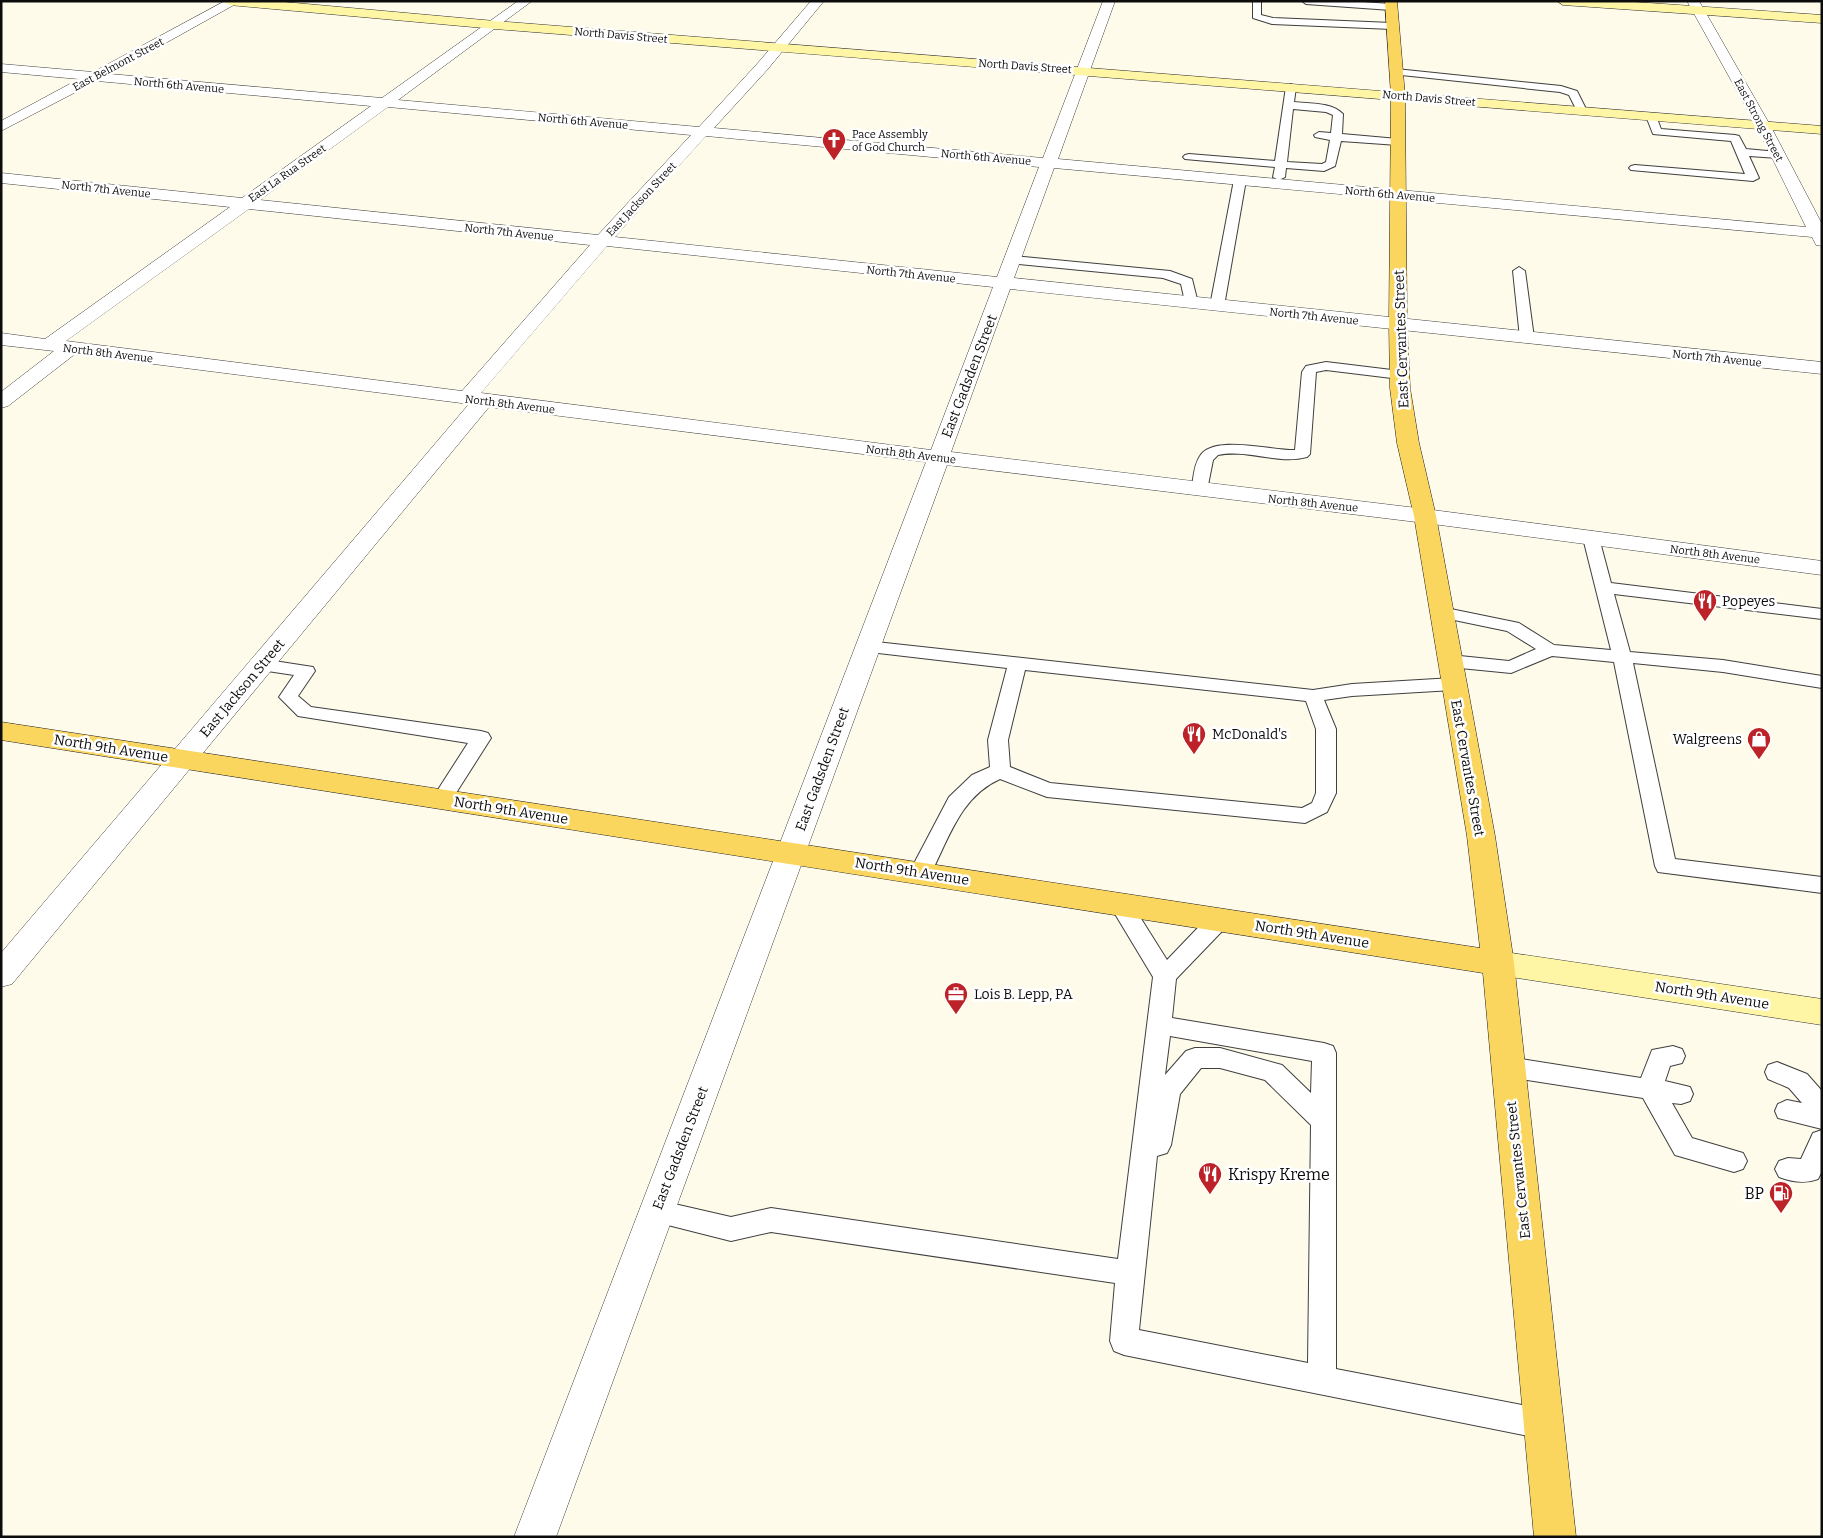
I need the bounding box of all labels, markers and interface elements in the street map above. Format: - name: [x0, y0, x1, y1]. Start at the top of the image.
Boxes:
- street label: North Davis Street: [574, 25, 668, 46]
- street label: East Belmont Street: [70, 35, 166, 94]
- street label: North Davis Street: [978, 57, 1072, 76]
- street label: North 6th Avenue: [133, 75, 225, 96]
- street label: East Strong Street: [1731, 77, 1786, 164]
- street label: North Davis Street: [1382, 88, 1476, 109]
- street label: North 6th Avenue: [537, 111, 629, 132]
- church icon: Pace Assembly of God Church: [821, 127, 847, 161]
- place label: Pace Assembly of God Church: [852, 128, 928, 154]
- street label: East La Rua Street: [246, 142, 328, 205]
- street label: North 6th Avenue: [940, 147, 1032, 168]
- street label: East Jackson Street: [604, 160, 679, 239]
- street label: North 7th Avenue: [61, 178, 151, 201]
- street label: North 6th Avenue: [1344, 184, 1436, 205]
- street label: North 7th Avenue: [464, 221, 554, 244]
- street label: North 7th Avenue: [866, 263, 956, 286]
- street label: East Cervantes Street: [1391, 270, 1412, 408]
- street label: North 7th Avenue: [1269, 305, 1359, 328]
- street label: East Gadsden Street: [938, 312, 1001, 440]
- street label: North 8th Avenue: [62, 342, 154, 365]
- street label: North 7th Avenue: [1672, 347, 1762, 370]
- street label: North 8th Avenue: [464, 393, 556, 416]
- street label: North 8th Avenue: [865, 443, 957, 466]
- street label: North 8th Avenue: [1267, 492, 1359, 515]
- street label: North 8th Avenue: [1669, 543, 1761, 566]
- restaurant icon: Popeyes: [1692, 588, 1718, 622]
- place label: Popeyes: [1722, 593, 1775, 610]
- street label: East Jackson Street: [196, 636, 288, 741]
- street label: East Cervantes Street: [1447, 698, 1488, 838]
- street label: East Gadsden Street: [792, 705, 853, 833]
- restaurant icon: McDonald's: [1181, 721, 1207, 755]
- place label: McDonald's: [1212, 726, 1287, 743]
- shop icon: Walgreens: [1746, 726, 1772, 760]
- street label: North 9th Avenue: [53, 731, 169, 766]
- place label: Walgreens: [1673, 731, 1742, 748]
- street label: North 9th Avenue: [453, 793, 569, 828]
- street label: North 9th Avenue: [854, 854, 970, 889]
- street label: North 9th Avenue: [1254, 917, 1370, 952]
- street label: North 9th Avenue: [1654, 978, 1770, 1013]
- office icon: Lois B. Lepp, PA: [943, 981, 969, 1015]
- place label: Lois B. Lepp, PA: [974, 986, 1073, 1003]
- street label: East Gadsden Street: [649, 1084, 712, 1212]
- street label: East Cervantes Street: [1503, 1100, 1534, 1240]
- restaurant icon: Krispy Kreme: [1197, 1161, 1223, 1195]
- place label: Krispy Kreme: [1228, 1165, 1330, 1184]
- fuel station icon: BP: [1768, 1180, 1794, 1214]
- place label: BP: [1745, 1184, 1764, 1203]

